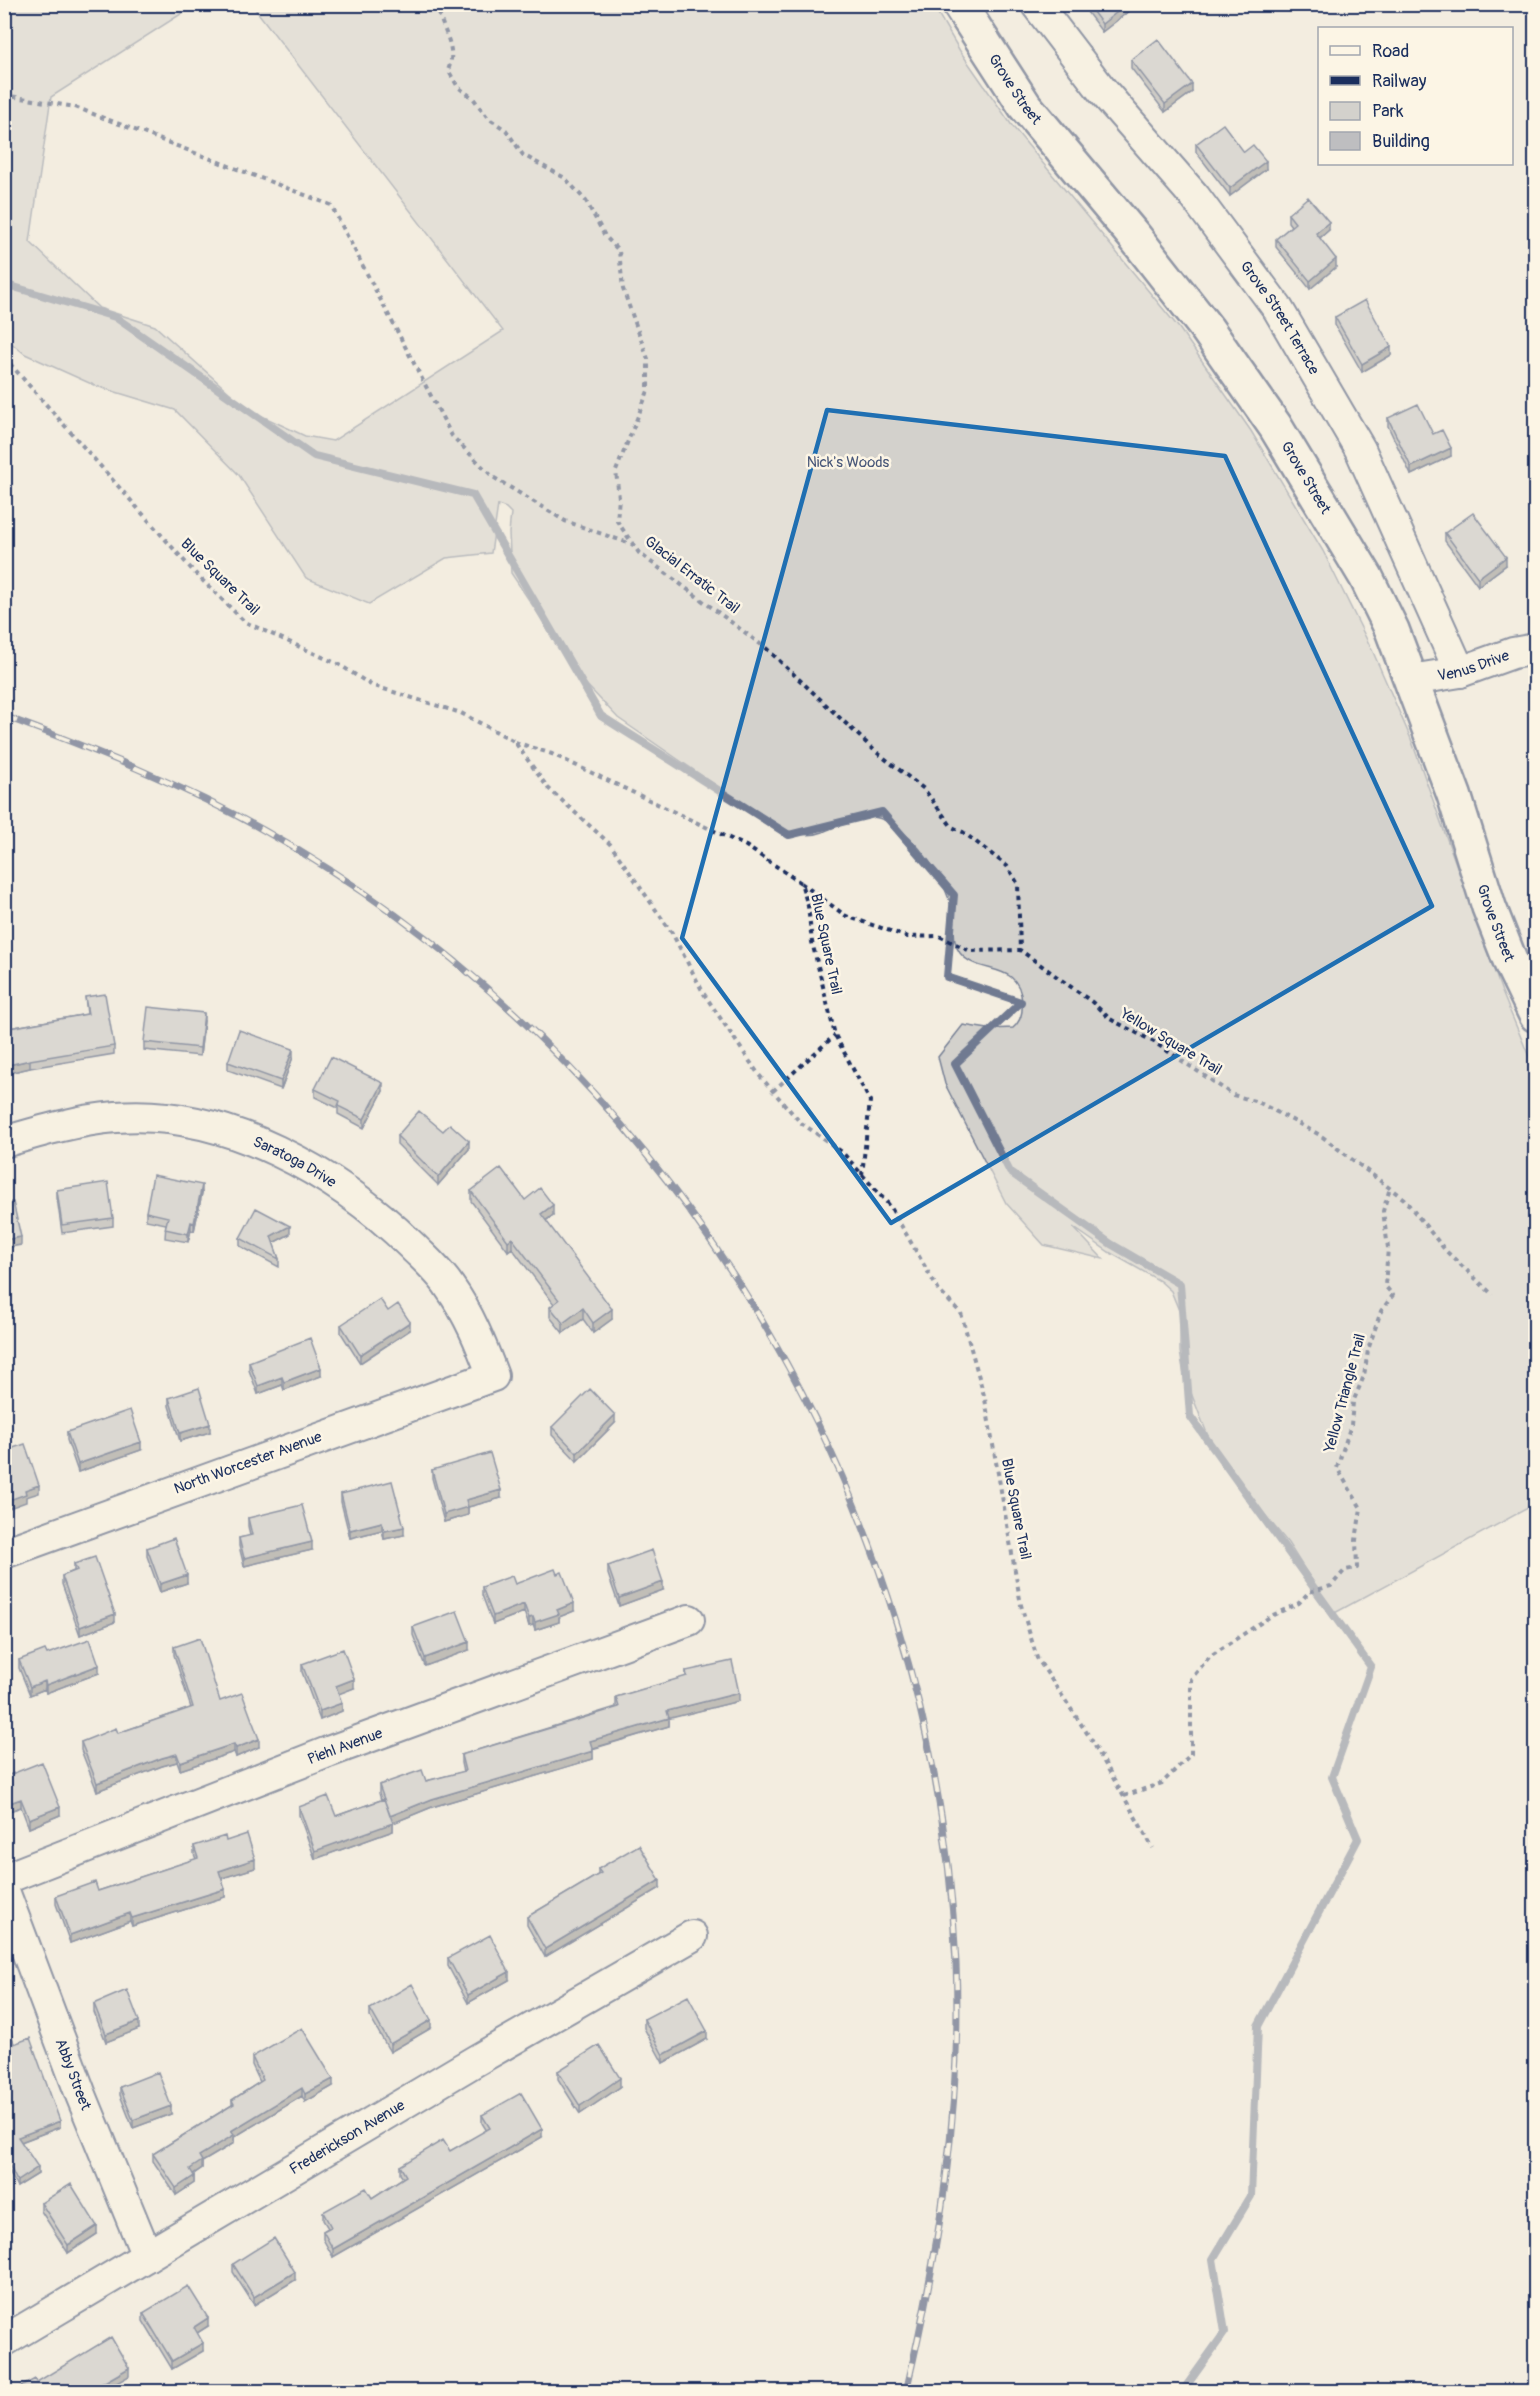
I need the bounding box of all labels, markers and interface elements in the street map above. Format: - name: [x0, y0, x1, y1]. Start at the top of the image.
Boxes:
- legend: [1318, 27, 1513, 165]
- text: Road: [1372, 40, 1409, 63]
- street label: Grove Street: [984, 50, 1046, 129]
- text: Railway: [1372, 70, 1427, 93]
- text: Park: [1372, 100, 1404, 123]
- text: Building: [1372, 130, 1430, 153]
- street label: Grove Street Terrace: [1236, 257, 1324, 379]
- street label: Grove Street: [1277, 438, 1336, 518]
- park label: Nick's Woods: [807, 453, 890, 472]
- street label: Glacial Erratic Trail: [641, 532, 743, 618]
- street label: Blue Square Trail: [176, 534, 264, 620]
- street label: Venus Drive: [1436, 645, 1512, 685]
- street label: Grove Street: [1473, 882, 1519, 965]
- street label: Blue Square Trail: [806, 892, 846, 996]
- street label: Yellow Square Trail: [1116, 1004, 1225, 1080]
- street label: Saratoga Drive: [250, 1132, 341, 1192]
- street label: Yellow Triangle Trail: [1320, 1332, 1370, 1455]
- street label: North Worcester Avenue: [171, 1427, 325, 1499]
- street label: Blue Square Trail: [997, 1457, 1035, 1561]
- street label: Piehl Avenue: [305, 1723, 386, 1769]
- street label: Abby Street: [51, 2036, 96, 2114]
- street label: Frederickson Avenue: [286, 2095, 409, 2179]

